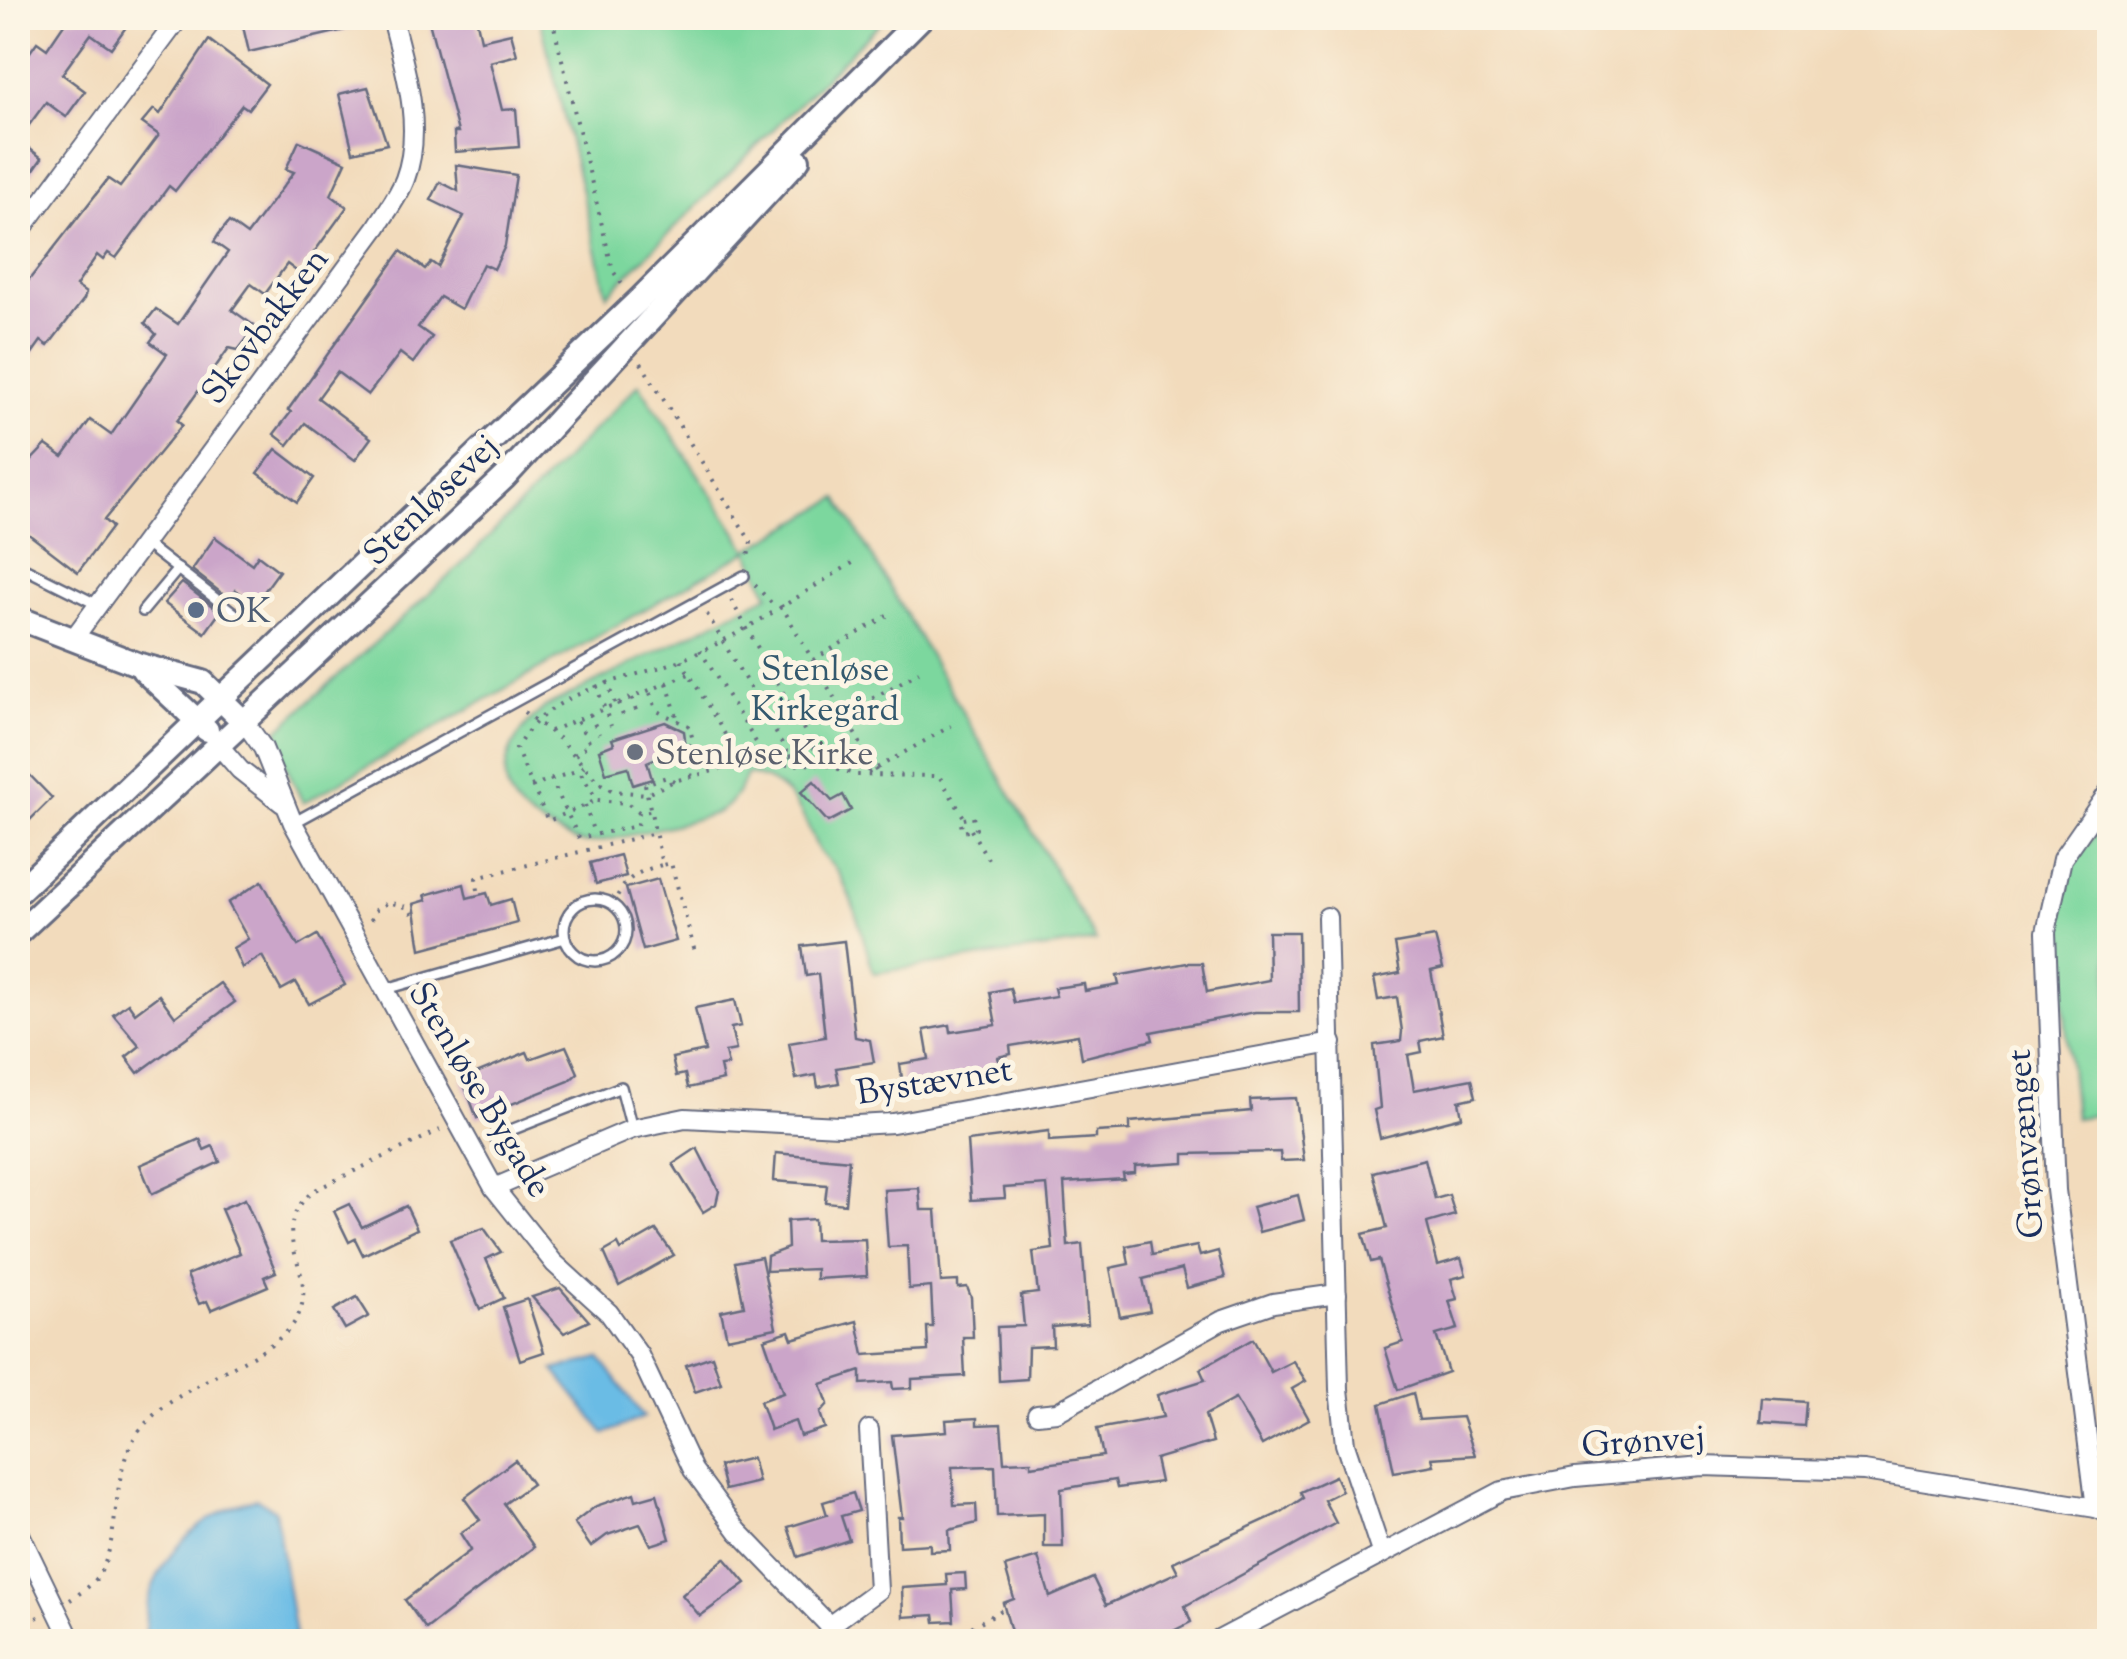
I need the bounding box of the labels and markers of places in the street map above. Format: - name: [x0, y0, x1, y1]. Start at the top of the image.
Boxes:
- place label: OK: [216, 588, 271, 639]
- marker: OK: [185, 599, 207, 621]
- place label: Stenløse Kirke: [655, 730, 874, 781]
- marker: Stenløse Kirke: [624, 741, 646, 763]

